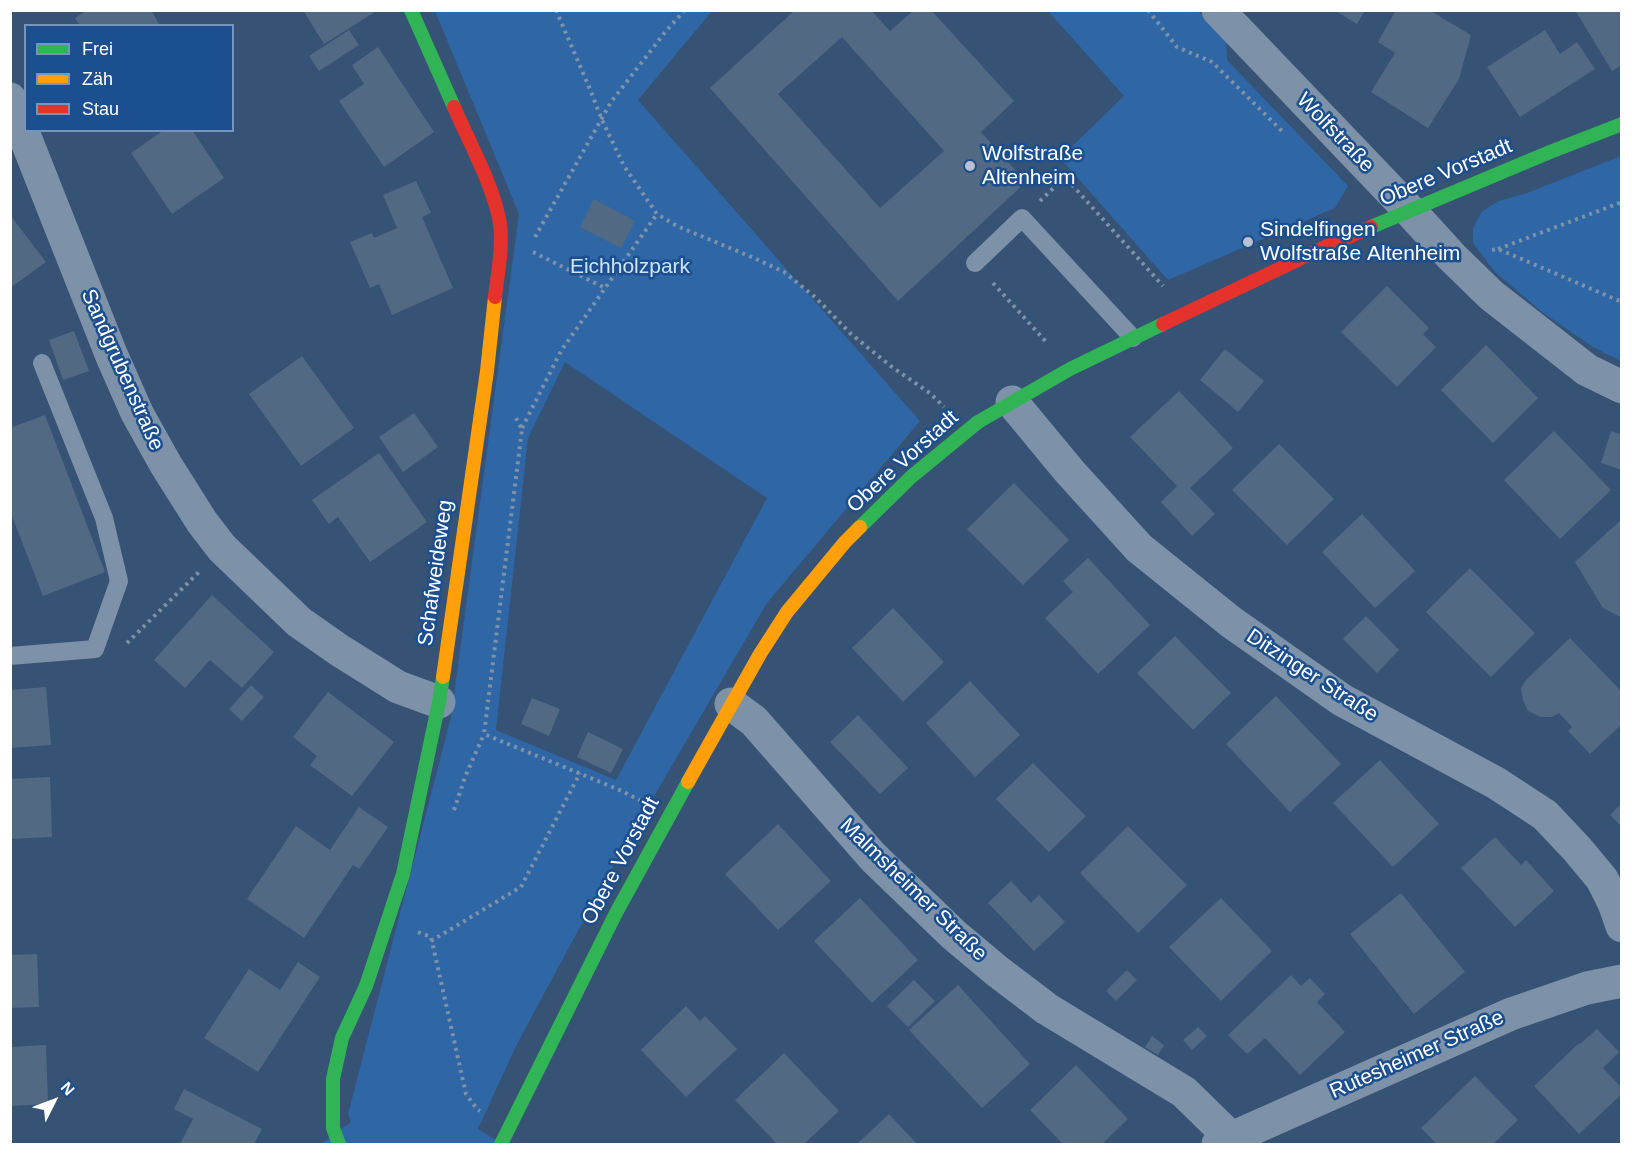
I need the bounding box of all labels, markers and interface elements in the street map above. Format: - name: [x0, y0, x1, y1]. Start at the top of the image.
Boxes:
- legend: [24, 24, 234, 132]
- text: Frei: [82, 39, 113, 59]
- text: Zäh: [82, 69, 113, 89]
- street label: Wolfstraße: [1291, 88, 1379, 178]
- text: Stau: [82, 99, 119, 119]
- street label: Obere Vorstadt: [1376, 134, 1516, 212]
- place label: Wolfstraße Altenheim: [982, 141, 1083, 191]
- marker: Wolfstraße Altenheim: [963, 159, 977, 173]
- place label: Sindelfingen Wolfstraße Altenheim: [1260, 217, 1460, 267]
- marker: Sindelfingen Wolfstraße Altenheim: [1241, 235, 1255, 249]
- park label: Eichholzpark: [570, 254, 690, 280]
- street label: Sandgrubenstraße: [75, 285, 169, 455]
- street label: Obere Vorstadt: [842, 405, 964, 519]
- street label: Schafweideweg: [413, 498, 459, 648]
- street label: Ditzinger Straße: [1242, 624, 1382, 728]
- street label: Obere Vorstadt: [577, 793, 665, 929]
- street label: Malmsheimer Straße: [834, 813, 992, 967]
- street label: Rutesheimer Straße: [1326, 1005, 1508, 1105]
- north arrow: [24, 1071, 84, 1131]
- text: N: [58, 1079, 78, 1099]

